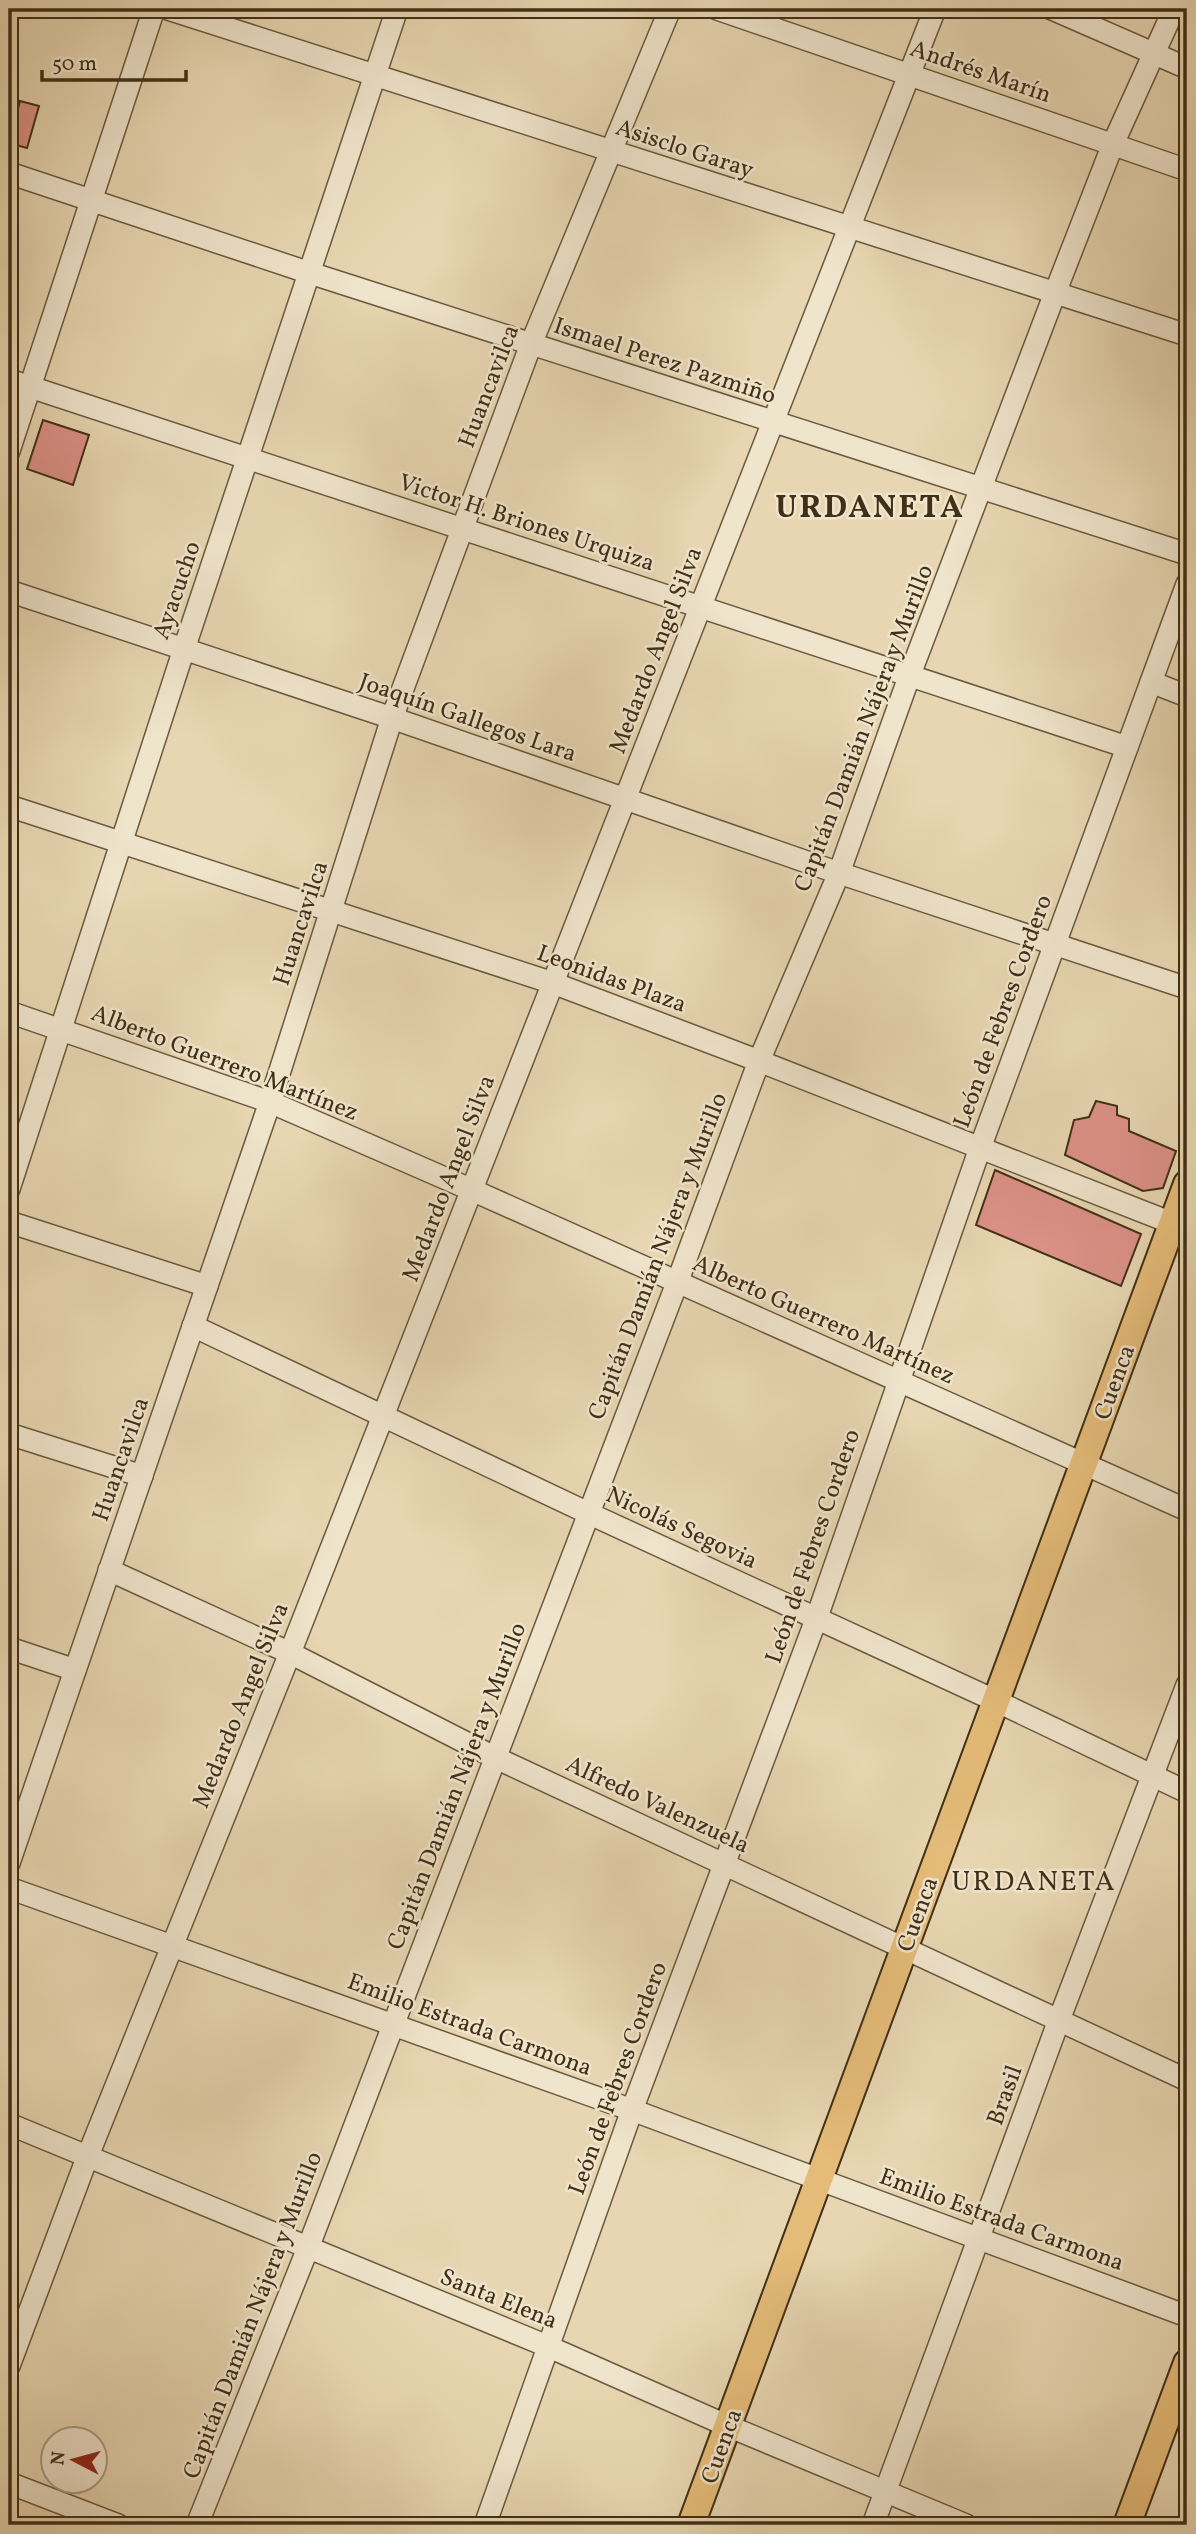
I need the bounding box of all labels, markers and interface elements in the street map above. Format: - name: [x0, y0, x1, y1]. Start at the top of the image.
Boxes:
- street label: Andrés Marín: [905, 33, 1055, 113]
- scale bar: [42, 38, 186, 82]
- text: 50 m: [52, 50, 97, 79]
- street label: Asisclo Garay: [611, 112, 758, 188]
- street label: Ismael Perez Pazmiño: [549, 310, 780, 414]
- street label: Huancavilca: [451, 320, 529, 453]
- street label: Victor H. Briones Urquiza: [394, 466, 659, 581]
- district label: URDANETA: [775, 487, 965, 531]
- street label: Ayacucho: [145, 537, 211, 644]
- street label: Medardo Angel Silva: [602, 542, 712, 759]
- street label: Capitán Damián Nájera y Murillo: [787, 560, 943, 897]
- street label: Joaquín Gallegos Lara: [354, 666, 581, 772]
- street label: Huancavilca: [266, 857, 338, 991]
- street label: León de Febres Cordero: [946, 890, 1062, 1133]
- street label: Leonidas Plaza: [532, 937, 691, 1023]
- street label: Alberto Guerrero Martínez: [86, 997, 363, 1131]
- street label: Medardo Angel Silva: [395, 1070, 505, 1287]
- street label: Capitán Damián Nájera y Murillo: [581, 1088, 737, 1425]
- street label: Alberto Guerrero Martínez: [687, 1248, 960, 1394]
- street label: Cuenca: [1087, 1340, 1145, 1425]
- street label: Huancavilca: [85, 1393, 159, 1526]
- street label: León de Febres Cordero: [758, 1425, 870, 1668]
- street label: Nicolás Segovia: [600, 1479, 763, 1579]
- street label: Medardo Angel Silva: [185, 1598, 299, 1814]
- street label: Capitán Damián Nájera y Murillo: [380, 1618, 536, 1955]
- street label: Alfredo Valenzuela: [560, 1748, 755, 1863]
- district label: URDANETA: [952, 1863, 1116, 1902]
- street label: Cuenca: [890, 1872, 948, 1957]
- street label: León de Febres Cordero: [561, 1957, 677, 2200]
- street label: Emilio Estrada Carmona: [342, 1966, 596, 2086]
- street label: Brasil: [979, 2061, 1032, 2130]
- street label: Capitán Damián Nájera y Murillo: [176, 2147, 332, 2484]
- street label: Emilio Estrada Carmona: [874, 2161, 1128, 2281]
- street label: Santa Elena: [434, 2261, 562, 2339]
- street label: Cuenca: [694, 2404, 752, 2489]
- north arrow: [38, 2426, 108, 2496]
- text: N: [45, 2450, 73, 2467]

